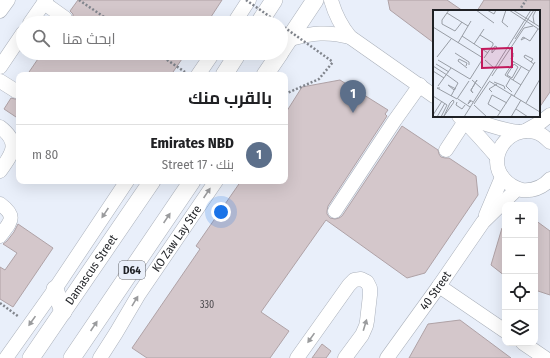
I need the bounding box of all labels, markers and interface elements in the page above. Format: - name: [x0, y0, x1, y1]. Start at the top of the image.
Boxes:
- inset map: [433, 10, 540, 117]
- search box: [16, 16, 288, 60]
- icon: search: [30, 27, 52, 49]
- text: ابحث هنا: [62, 30, 116, 48]
- pin: 1: [340, 80, 366, 113]
- text: بالقرب منك: [188, 88, 272, 109]
- text: Emirates NBD: [151, 134, 234, 152]
- text: 80 m: [32, 147, 58, 162]
- text: 1: [256, 147, 262, 162]
- text: بنك · 17 Street: [162, 157, 234, 172]
- one-way arrow: [203, 188, 211, 198]
- your location: [211, 202, 231, 222]
- map controls: [502, 202, 538, 346]
- button: +: [502, 202, 538, 238]
- street label: KO Zaw Lay Stre: [149, 203, 204, 275]
- one-way arrow: [102, 208, 109, 219]
- one-way arrow: [163, 213, 171, 224]
- street label: Damascus Street: [63, 232, 120, 307]
- button: −: [502, 238, 538, 274]
- road number: D64: [119, 261, 145, 279]
- street label: 40 Street: [417, 268, 454, 313]
- button: locate: [502, 274, 538, 310]
- one-way arrow: [132, 295, 139, 307]
- house number: 330: [200, 299, 214, 311]
- button: layers: [502, 310, 538, 346]
- one-way arrow: [28, 316, 36, 326]
- one-way arrow: [363, 319, 369, 331]
- one-way arrow: [90, 321, 98, 331]
- one-way arrow: [307, 333, 315, 344]

